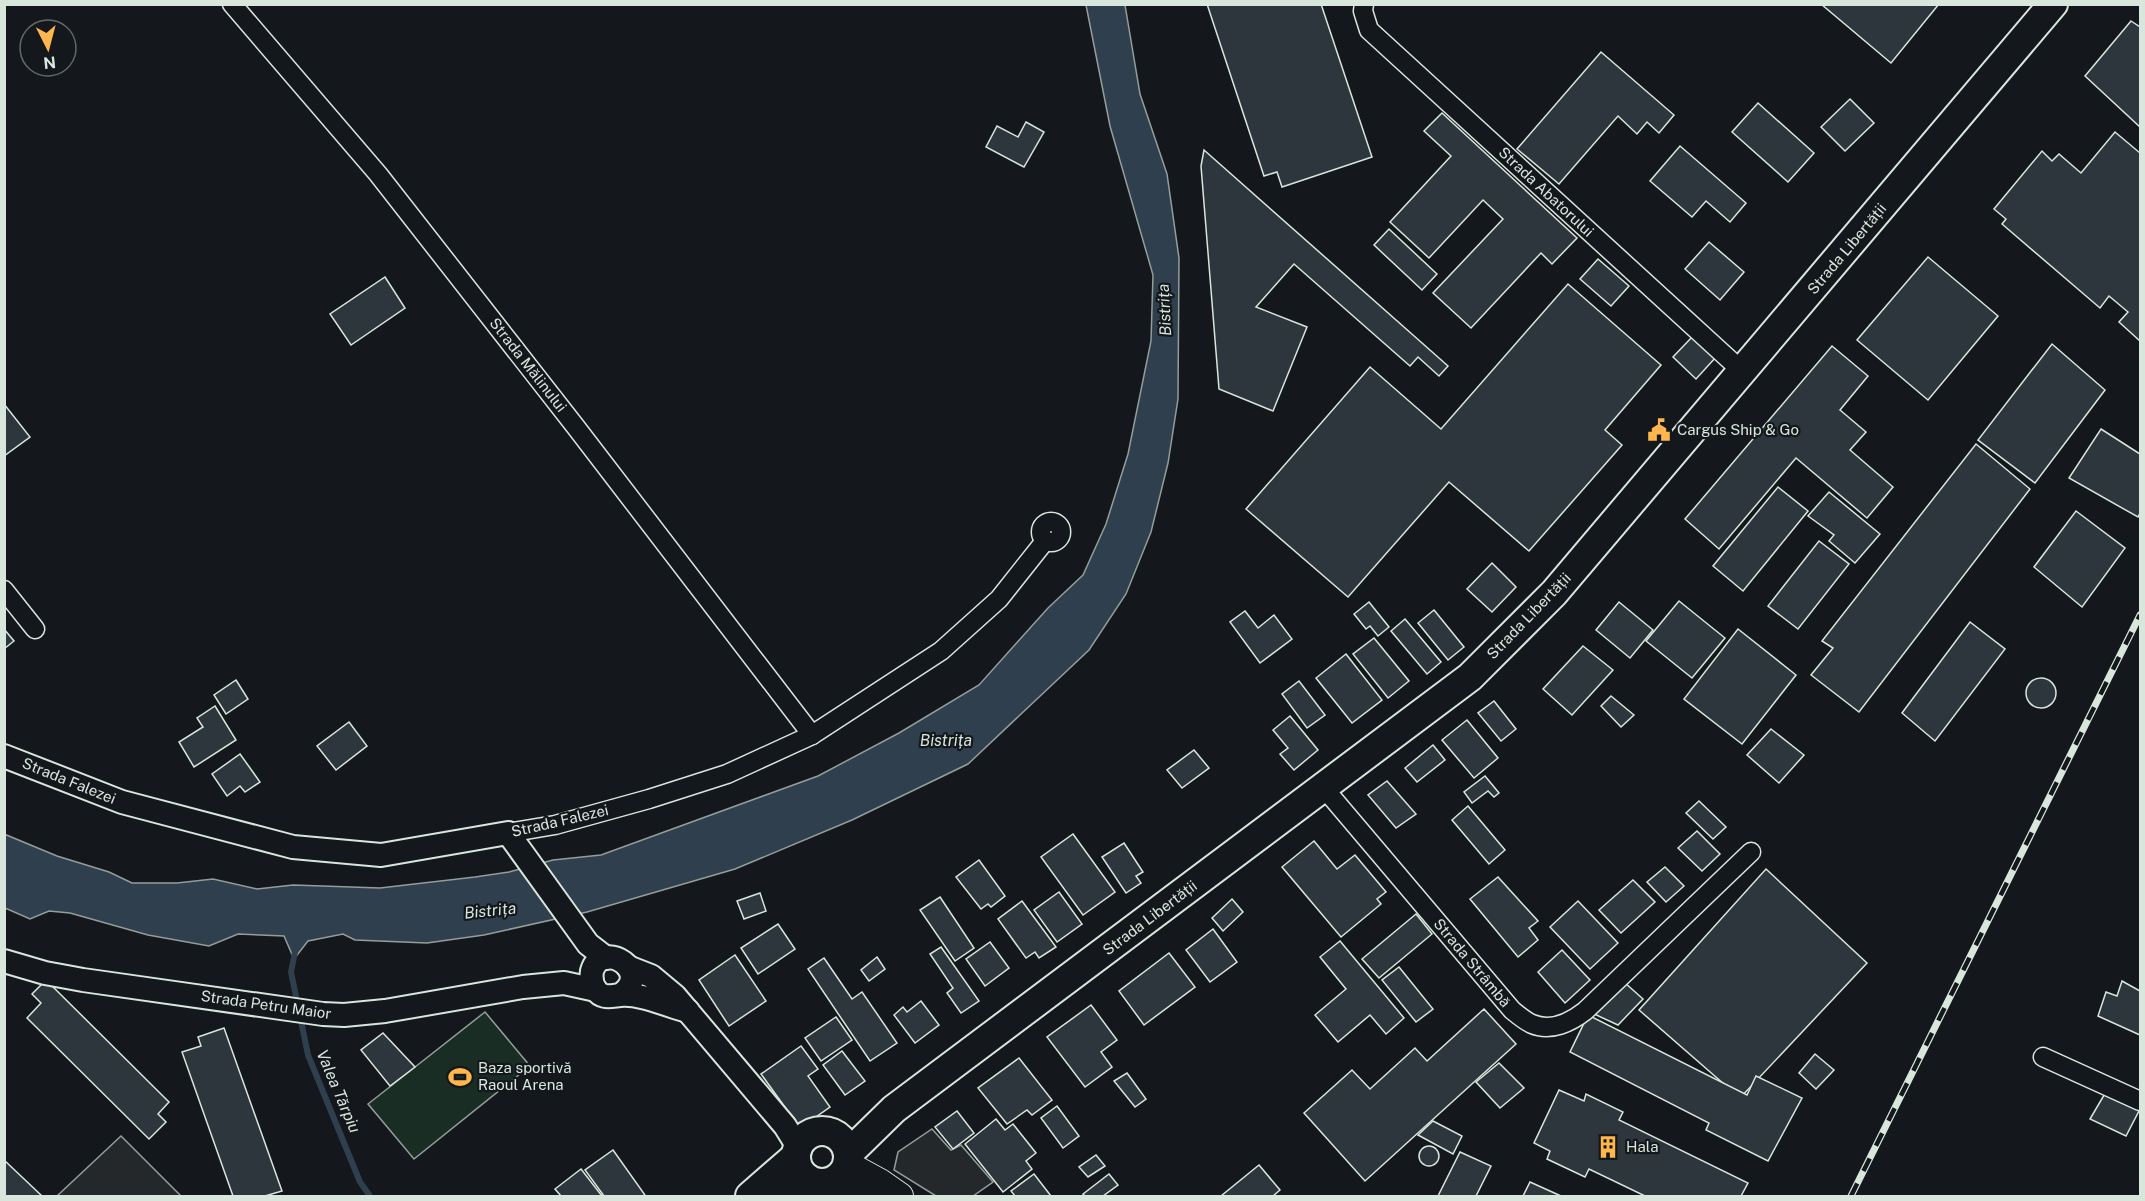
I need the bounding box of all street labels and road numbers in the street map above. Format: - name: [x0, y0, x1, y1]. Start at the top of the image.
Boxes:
- street label: Strada Abatorului: [1495, 143, 1597, 240]
- street label: Strada Libertății: [1804, 200, 1889, 297]
- street label: Strada Mălinului: [486, 314, 570, 415]
- street label: Strada Libertății: [1483, 569, 1574, 662]
- street label: Strada Falezei: [20, 754, 118, 807]
- street label: Strada Falezei: [510, 801, 610, 840]
- street label: Strada Libertății: [1099, 877, 1200, 958]
- street label: Strada Strâmbă: [1431, 915, 1514, 1010]
- street label: Strada Petru Maior: [200, 987, 333, 1022]

